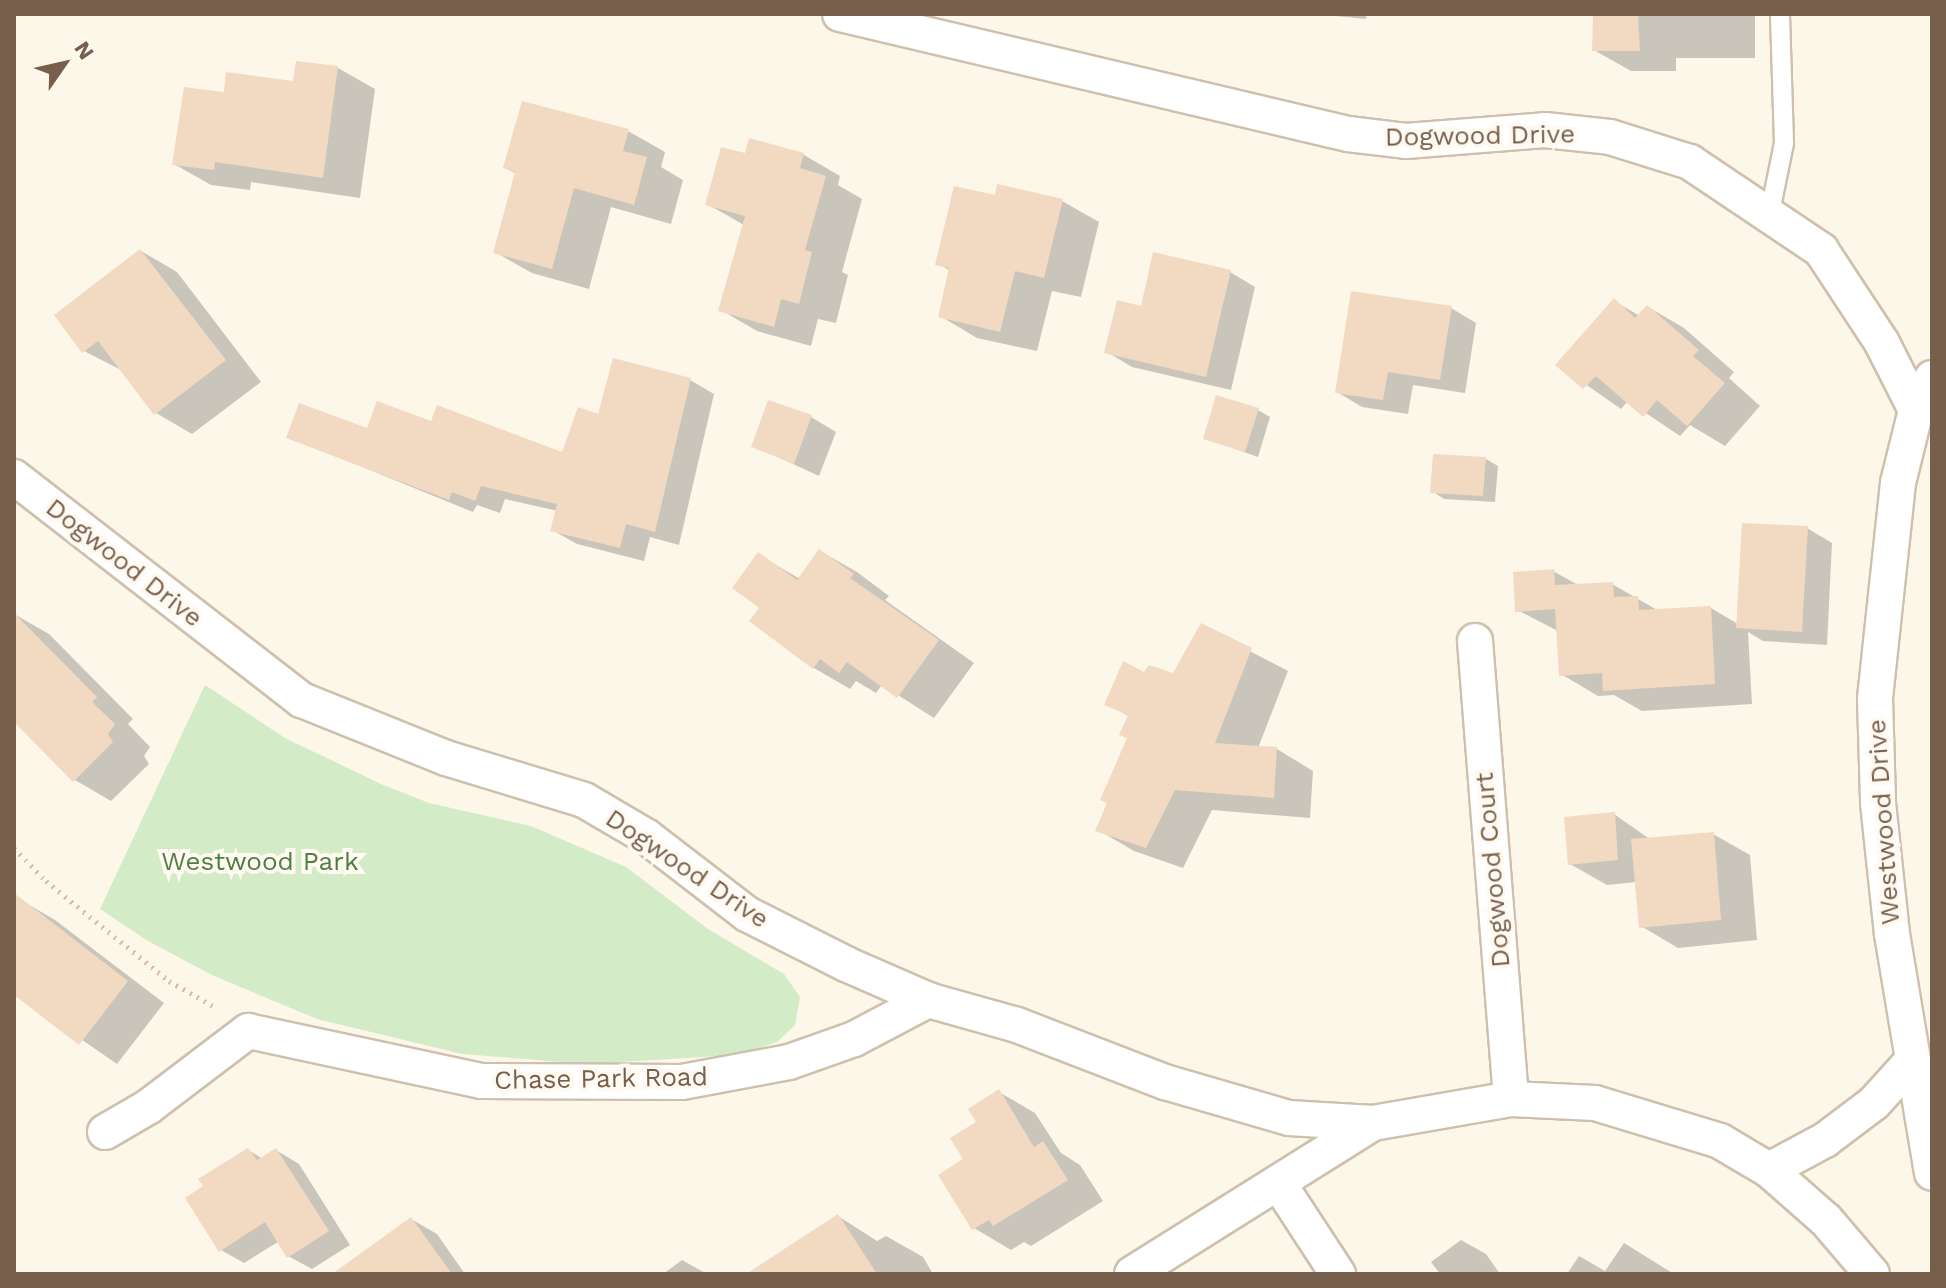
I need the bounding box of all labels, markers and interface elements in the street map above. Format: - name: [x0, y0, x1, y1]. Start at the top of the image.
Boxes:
- north arrow: [24, 24, 104, 104]
- text: N: [69, 37, 99, 64]
- street label: Dogwood Drive: [1385, 119, 1575, 153]
- street label: Dogwood Drive: [39, 492, 209, 634]
- street label: Westwood Drive: [1861, 718, 1907, 926]
- street label: Dogwood Court: [1469, 771, 1517, 969]
- street label: Dogwood Drive: [599, 803, 775, 935]
- park label: Westwood Park: [161, 846, 359, 878]
- street label: Chase Park Road: [494, 1062, 708, 1096]

